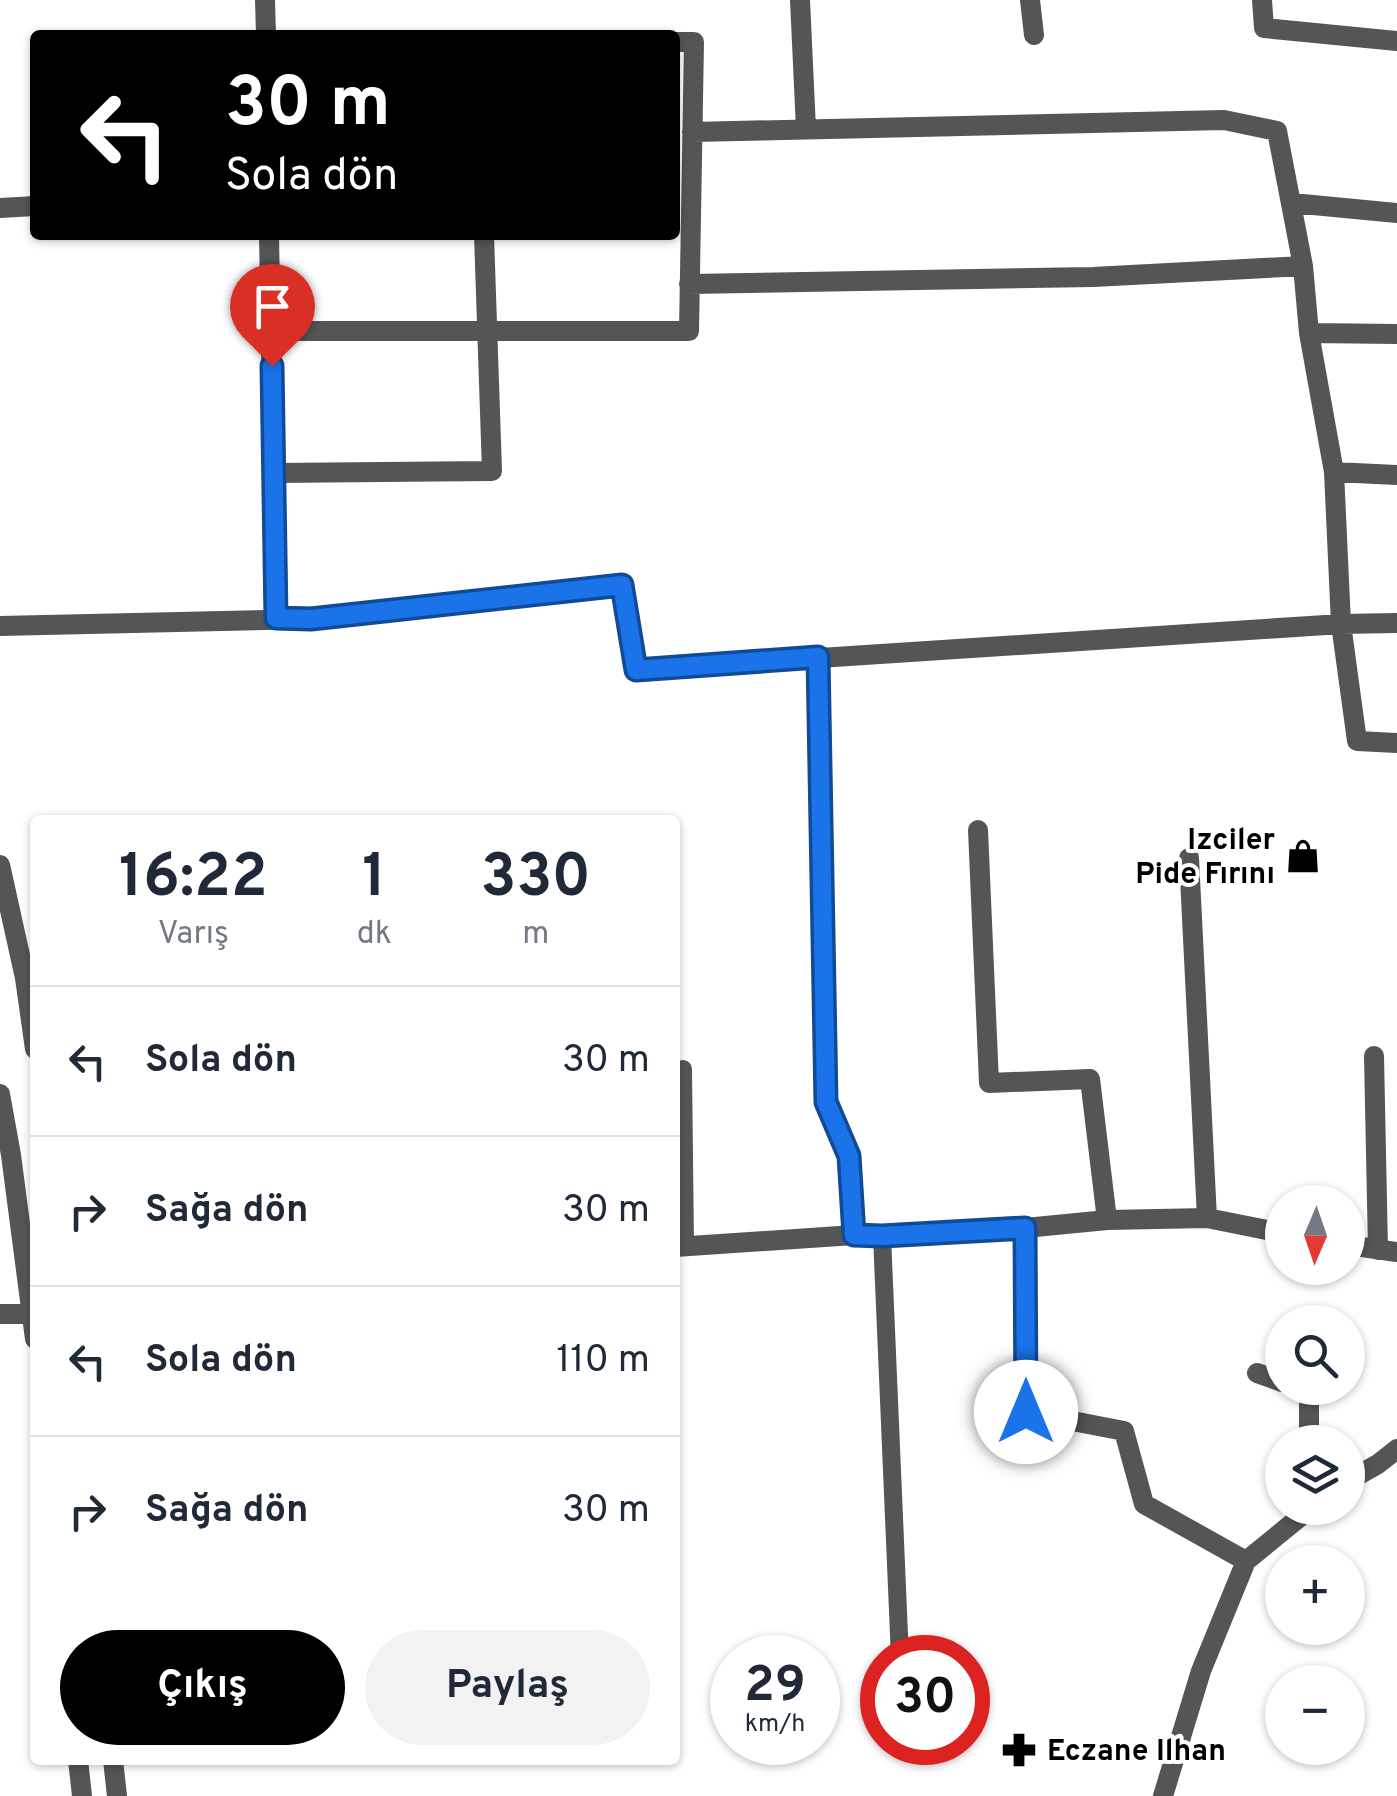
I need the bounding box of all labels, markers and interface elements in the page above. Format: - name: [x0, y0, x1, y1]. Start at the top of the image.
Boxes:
- text: 30 m: [225, 62, 391, 151]
- icon: left: [60, 70, 190, 200]
- text: Sola dön: [225, 149, 398, 206]
- pin: [230, 264, 315, 367]
- icon: arrive: [245, 279, 300, 334]
- place label: Izciler Pide Fırını: [1135, 823, 1275, 894]
- shop icon: Izciler Pide Fırını: [1284, 837, 1322, 875]
- text: 16:22: [119, 842, 268, 918]
- text: 1: [362, 842, 386, 918]
- text: 330: [481, 842, 591, 918]
- text: Varış: [158, 915, 229, 955]
- text: dk: [357, 915, 392, 955]
- text: m: [522, 915, 549, 955]
- icon: left: [60, 1034, 115, 1089]
- text: Sola dön: [145, 1037, 297, 1086]
- text: 30 m: [562, 1037, 650, 1086]
- icon: right: [60, 1184, 115, 1239]
- north arrow: [1265, 1185, 1365, 1285]
- map controls: [1265, 1185, 1365, 1765]
- text: Sağa dön: [145, 1187, 309, 1236]
- text: 30 m: [562, 1187, 650, 1236]
- button: search: [1265, 1305, 1365, 1405]
- icon: left: [60, 1334, 115, 1389]
- text: Sola dön: [145, 1337, 297, 1386]
- text: 110 m: [556, 1337, 650, 1386]
- position arrow: [974, 1360, 1078, 1464]
- button: layers: [1265, 1425, 1365, 1525]
- icon: right: [60, 1484, 115, 1539]
- text: Sağa dön: [145, 1487, 309, 1536]
- text: 30 m: [562, 1487, 650, 1536]
- button: +: [1265, 1545, 1365, 1645]
- button: Çıkış: [60, 1630, 345, 1745]
- button: Paylaş: [365, 1630, 650, 1745]
- speed limit sign: 30: [860, 1635, 990, 1765]
- text: 29: [744, 1656, 806, 1719]
- button: −: [1265, 1665, 1365, 1765]
- text: km/h: [745, 1709, 805, 1741]
- pharmacy icon: Eczane Ilhan: [1000, 1731, 1038, 1769]
- place label: Eczane Ilhan: [1047, 1734, 1226, 1771]

